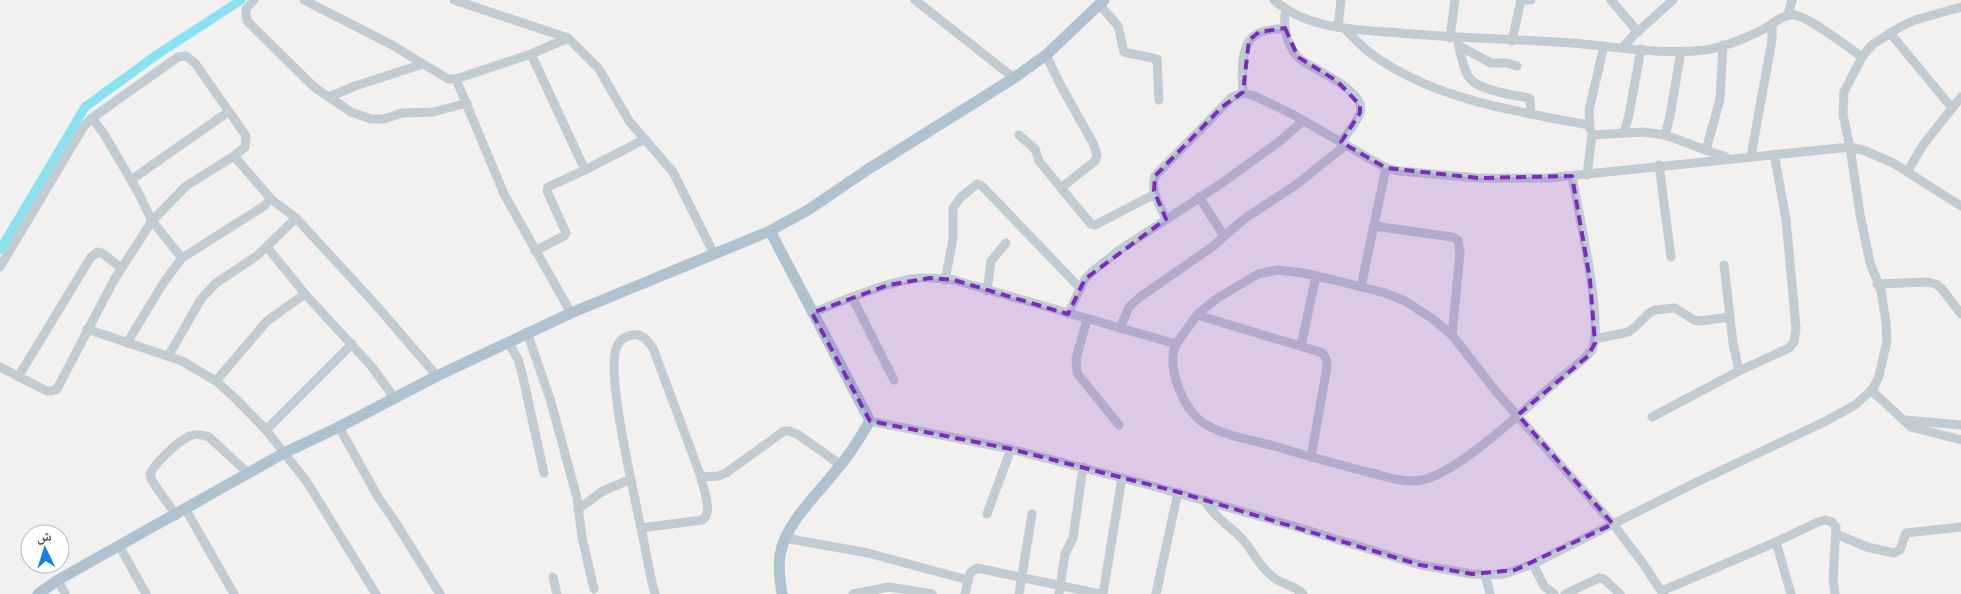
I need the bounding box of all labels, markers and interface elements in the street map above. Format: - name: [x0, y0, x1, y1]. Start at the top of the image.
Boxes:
- north arrow: [20, 524, 70, 574]
- text: ش: [36, 527, 52, 546]

